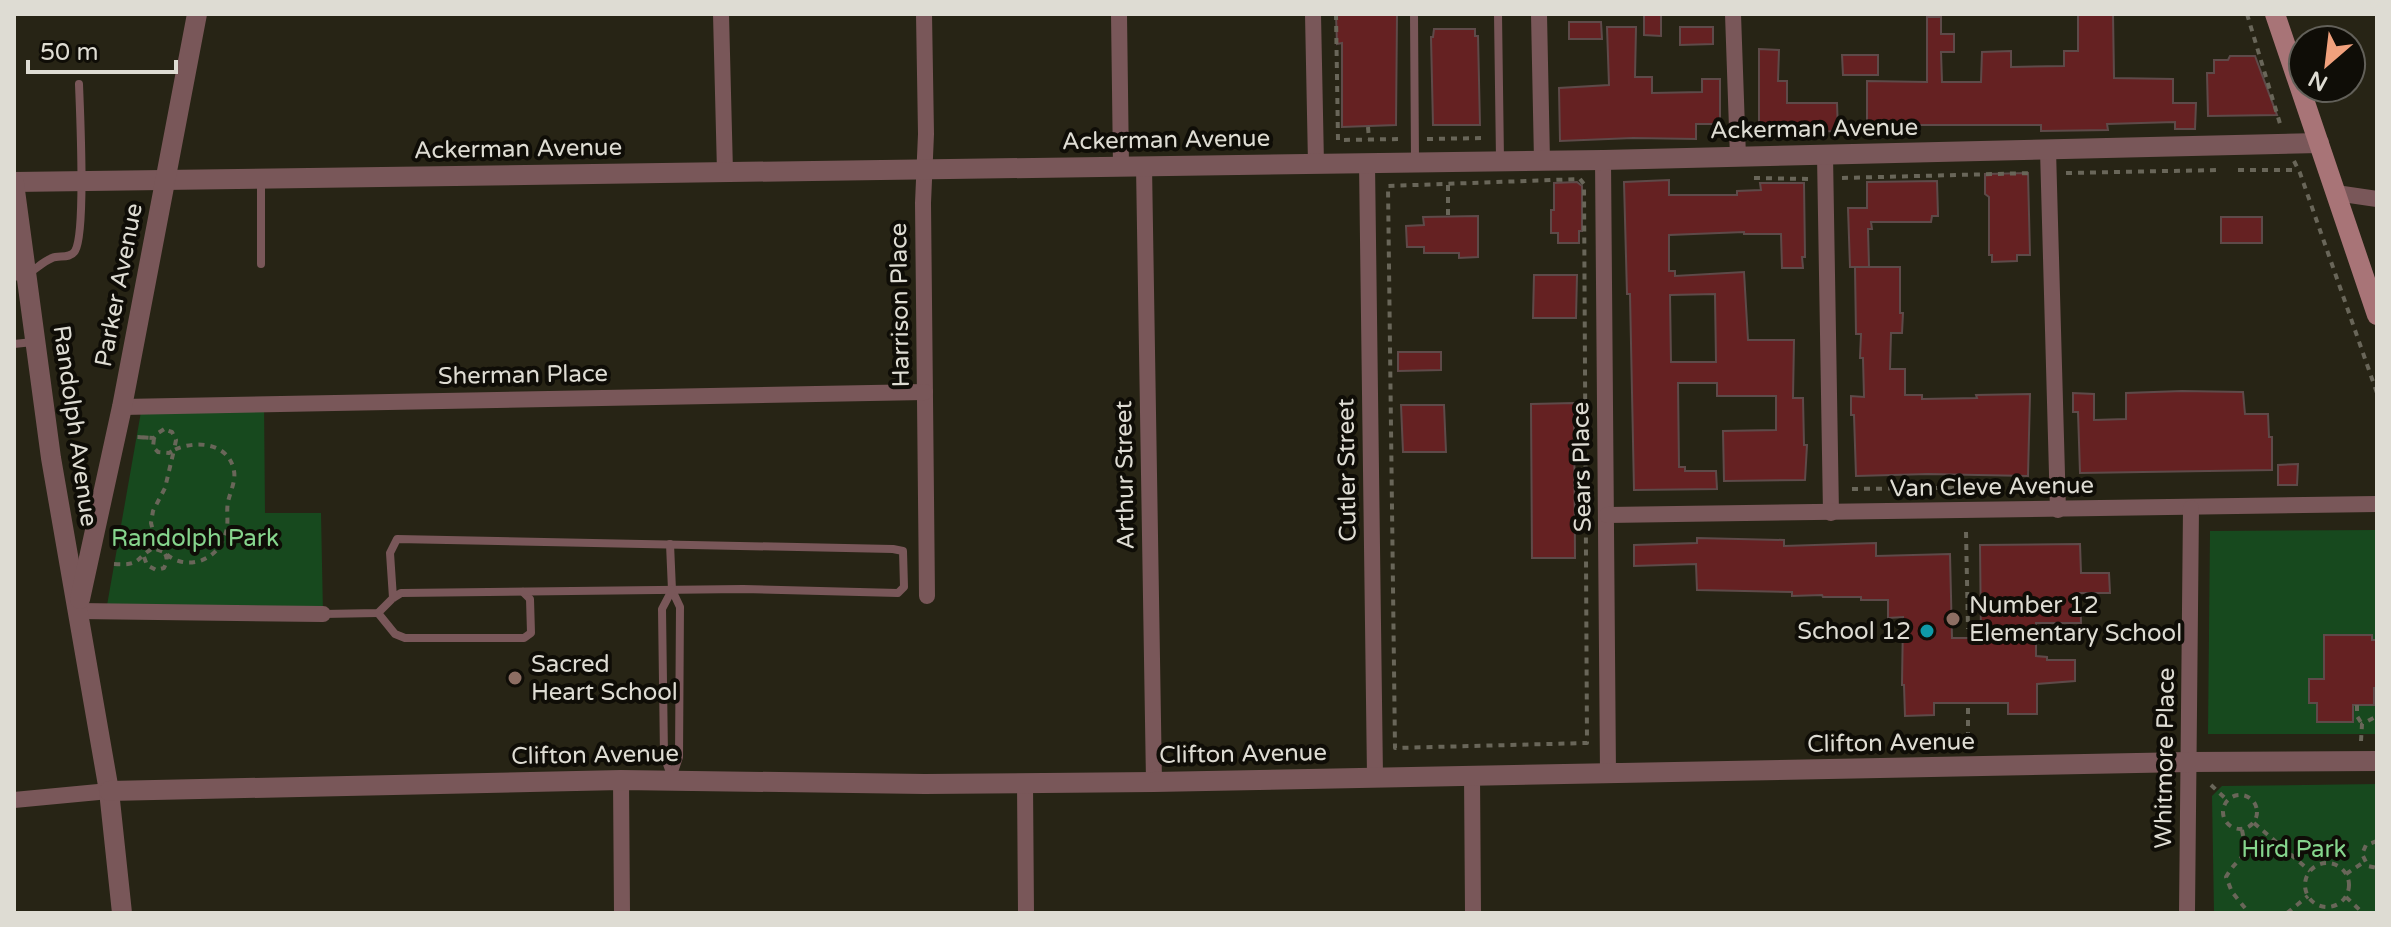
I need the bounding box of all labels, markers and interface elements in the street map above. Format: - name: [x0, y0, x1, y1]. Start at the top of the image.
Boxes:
- scale bar: [28, 24, 176, 74]
- north arrow: [2287, 24, 2367, 104]
- text: 50 m: [40, 38, 98, 67]
- text: N: [2304, 65, 2332, 96]
- street label: Ackerman Avenue: [1710, 113, 1918, 145]
- street label: Ackerman Avenue: [1062, 124, 1270, 156]
- street label: Ackerman Avenue: [414, 133, 622, 165]
- street label: Parker Avenue: [89, 201, 149, 369]
- street label: Harrison Place: [884, 222, 916, 388]
- street label: Randolph Avenue: [47, 324, 103, 528]
- street label: Sherman Place: [438, 359, 608, 391]
- street label: Cutler Street: [1331, 398, 1363, 542]
- street label: Arthur Street: [1109, 400, 1141, 550]
- street label: Sears Place: [1566, 401, 1598, 533]
- street label: Van Cleve Avenue: [1890, 471, 2094, 503]
- park label: Randolph Park: [111, 524, 279, 553]
- place label: Number 12 Elementary School: [1969, 591, 2182, 648]
- marker: Number 12 Elementary School: [1944, 610, 1962, 628]
- place label: School 12: [1797, 617, 1911, 646]
- marker: School 12: [1918, 622, 1936, 640]
- place label: Sacred Heart School: [531, 650, 678, 707]
- street label: Whitmore Place: [2149, 667, 2181, 849]
- marker: Sacred Heart School: [506, 669, 524, 687]
- street label: Clifton Avenue: [1807, 727, 1975, 759]
- street label: Clifton Avenue: [1159, 738, 1327, 770]
- street label: Clifton Avenue: [511, 739, 679, 771]
- park label: Hird Park: [2241, 835, 2347, 864]

